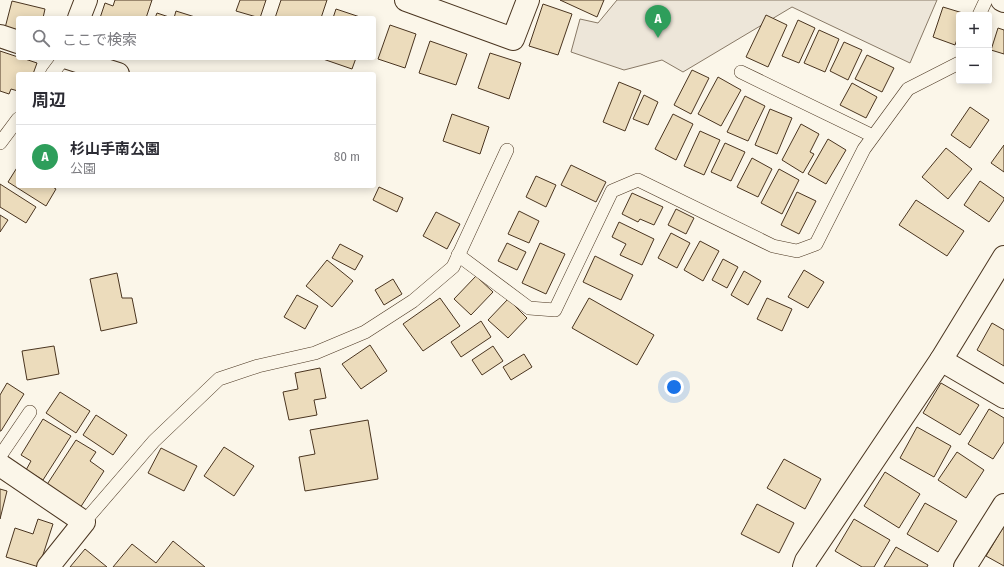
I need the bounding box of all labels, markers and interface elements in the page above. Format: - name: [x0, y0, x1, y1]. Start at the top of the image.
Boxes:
- pin: A: [645, 5, 671, 38]
- map controls: [956, 12, 992, 84]
- button: +: [956, 12, 992, 48]
- search box: [16, 16, 376, 60]
- icon: search: [30, 27, 52, 49]
- text: ここで検索: [62, 31, 137, 49]
- button: −: [956, 48, 992, 84]
- text: 周辺: [32, 90, 66, 111]
- text: 杉山手南公園: [70, 140, 160, 158]
- text: A: [41, 149, 49, 164]
- text: 80 m: [334, 149, 360, 164]
- text: 公園: [70, 161, 96, 176]
- your location: [664, 377, 684, 397]

